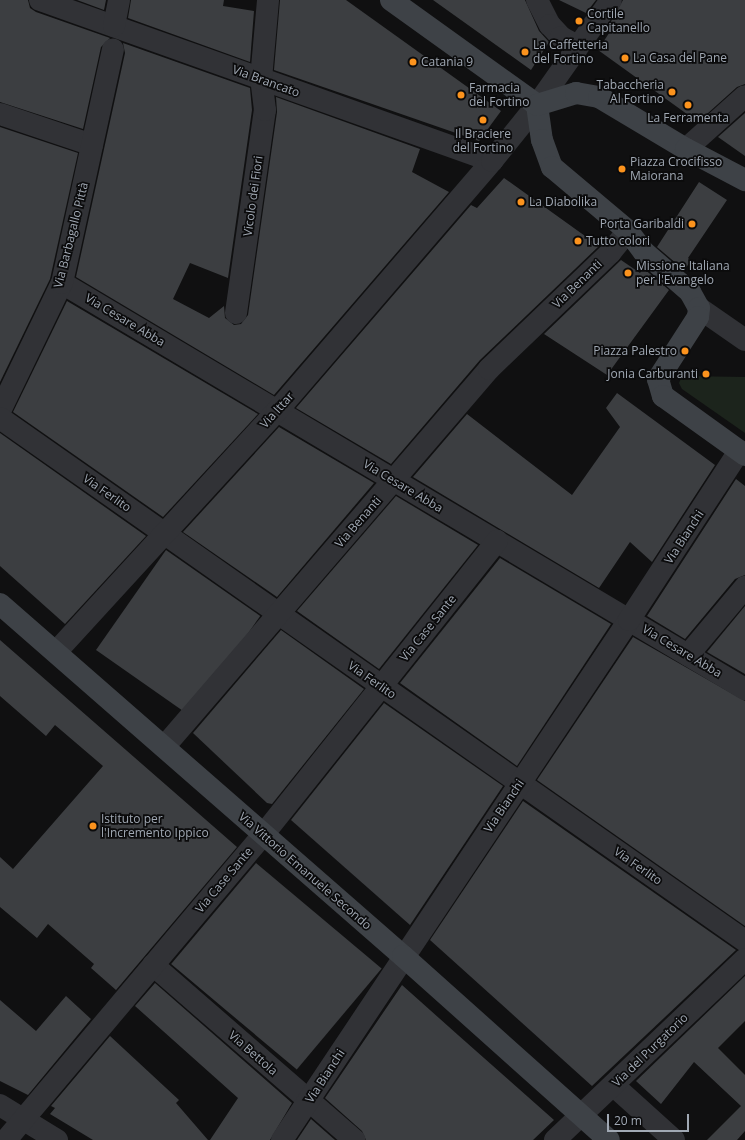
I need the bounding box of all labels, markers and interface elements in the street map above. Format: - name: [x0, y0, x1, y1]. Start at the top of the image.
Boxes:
- place label: Cortile Capitanello: [587, 7, 650, 35]
- marker: Cortile Capitanello: [574, 16, 584, 26]
- place label: La Caffetteria del Fortino: [533, 38, 608, 66]
- marker: La Caffetteria del Fortino: [520, 47, 530, 57]
- place label: La Casa del Pane: [633, 51, 727, 65]
- marker: La Casa del Pane: [620, 53, 630, 63]
- place label: Catania 9: [421, 55, 473, 69]
- marker: Catania 9: [408, 57, 418, 67]
- street label: Via Brancato: [230, 62, 302, 100]
- place label: Tabaccheria Al Fortino: [597, 78, 664, 106]
- place label: Farmacia del Fortino: [469, 81, 529, 109]
- marker: Tabaccheria Al Fortino: [667, 87, 677, 97]
- marker: Farmacia del Fortino: [456, 90, 466, 100]
- marker: La Ferramenta: [683, 100, 693, 110]
- place label: La Ferramenta: [647, 111, 729, 125]
- marker: Il Braciere del Fortino: [478, 115, 488, 125]
- place label: Il Braciere del Fortino: [453, 127, 513, 155]
- street label: Vicolo dei Fiori: [240, 155, 266, 237]
- place label: Piazza Crocifisso Maiorana: [630, 155, 722, 183]
- marker: Piazza Crocifisso Maiorana: [617, 164, 627, 174]
- street label: Via Barbagallo Pittà: [51, 181, 91, 289]
- place label: La Diabolika: [529, 195, 597, 209]
- marker: La Diabolika: [516, 197, 526, 207]
- place label: Porta Garibaldi: [600, 217, 684, 231]
- marker: Porta Garibaldi: [687, 219, 697, 229]
- place label: Tutto colori: [586, 234, 650, 248]
- marker: Tutto colori: [573, 236, 583, 246]
- street label: Via Benanti: [549, 257, 605, 311]
- place label: Missione Italiana per l'Evangelo: [636, 259, 730, 287]
- marker: Missione Italiana per l'Evangelo: [623, 268, 633, 278]
- street label: Via Cesare Abba: [83, 291, 167, 349]
- place label: Piazza Palestro: [593, 344, 677, 358]
- marker: Piazza Palestro: [680, 346, 690, 356]
- place label: Jonia Carburanti: [607, 367, 698, 381]
- marker: Jonia Carburanti: [701, 369, 711, 379]
- street label: Via Ittar: [257, 389, 297, 431]
- street label: Via Cesare Abba: [361, 457, 445, 515]
- street label: Via Ferlito: [80, 471, 134, 515]
- street label: Via Benanti: [332, 493, 384, 551]
- street label: Via Bianchi: [661, 508, 707, 566]
- street label: Via Case Sante: [397, 592, 459, 664]
- street label: Via Cesare Abba: [640, 622, 724, 680]
- street label: Via Ferlito: [345, 658, 399, 702]
- street label: Via Bianchi: [481, 777, 527, 835]
- street label: Via Vittorio Emanuele Secondo: [236, 809, 374, 933]
- place label: Istituto per l'Incremento Ippico: [101, 812, 209, 840]
- marker: Istituto per l'Incremento Ippico: [88, 821, 98, 831]
- street label: Via Case Sante: [192, 844, 256, 916]
- street label: Via Ferlito: [611, 844, 665, 888]
- street label: Via del Purgatorio: [609, 1010, 691, 1090]
- street label: Via Bettola: [226, 1028, 280, 1078]
- street label: Via Bianchi: [302, 1047, 348, 1105]
- scale bar: [609, 1106, 691, 1132]
- text: 20 m: [614, 1112, 642, 1129]

